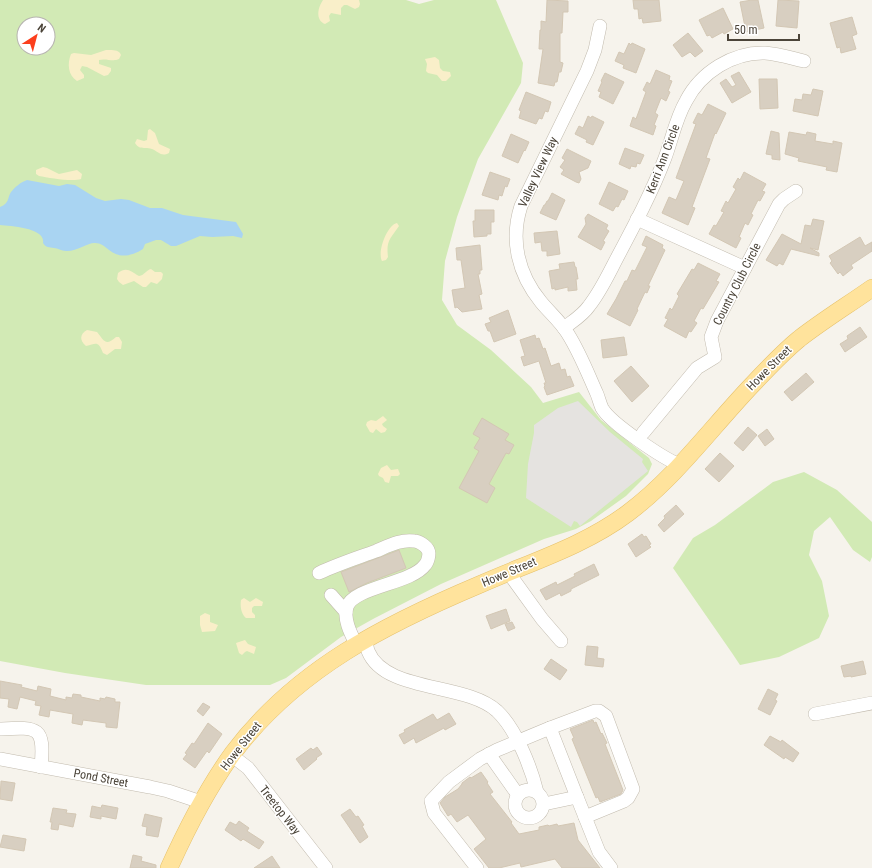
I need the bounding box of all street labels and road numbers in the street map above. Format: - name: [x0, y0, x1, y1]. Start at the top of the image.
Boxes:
- street label: Kerri Ann Circle: [643, 122, 683, 196]
- street label: Valley View Way: [516, 134, 560, 210]
- street label: Country Club Circle: [710, 240, 764, 328]
- street label: Howe Street: [744, 342, 795, 393]
- street label: Howe Street: [480, 554, 539, 590]
- street label: Howe Street: [218, 719, 265, 773]
- street label: Pond Street: [73, 766, 130, 790]
- street label: Treetop Way: [257, 783, 303, 837]

